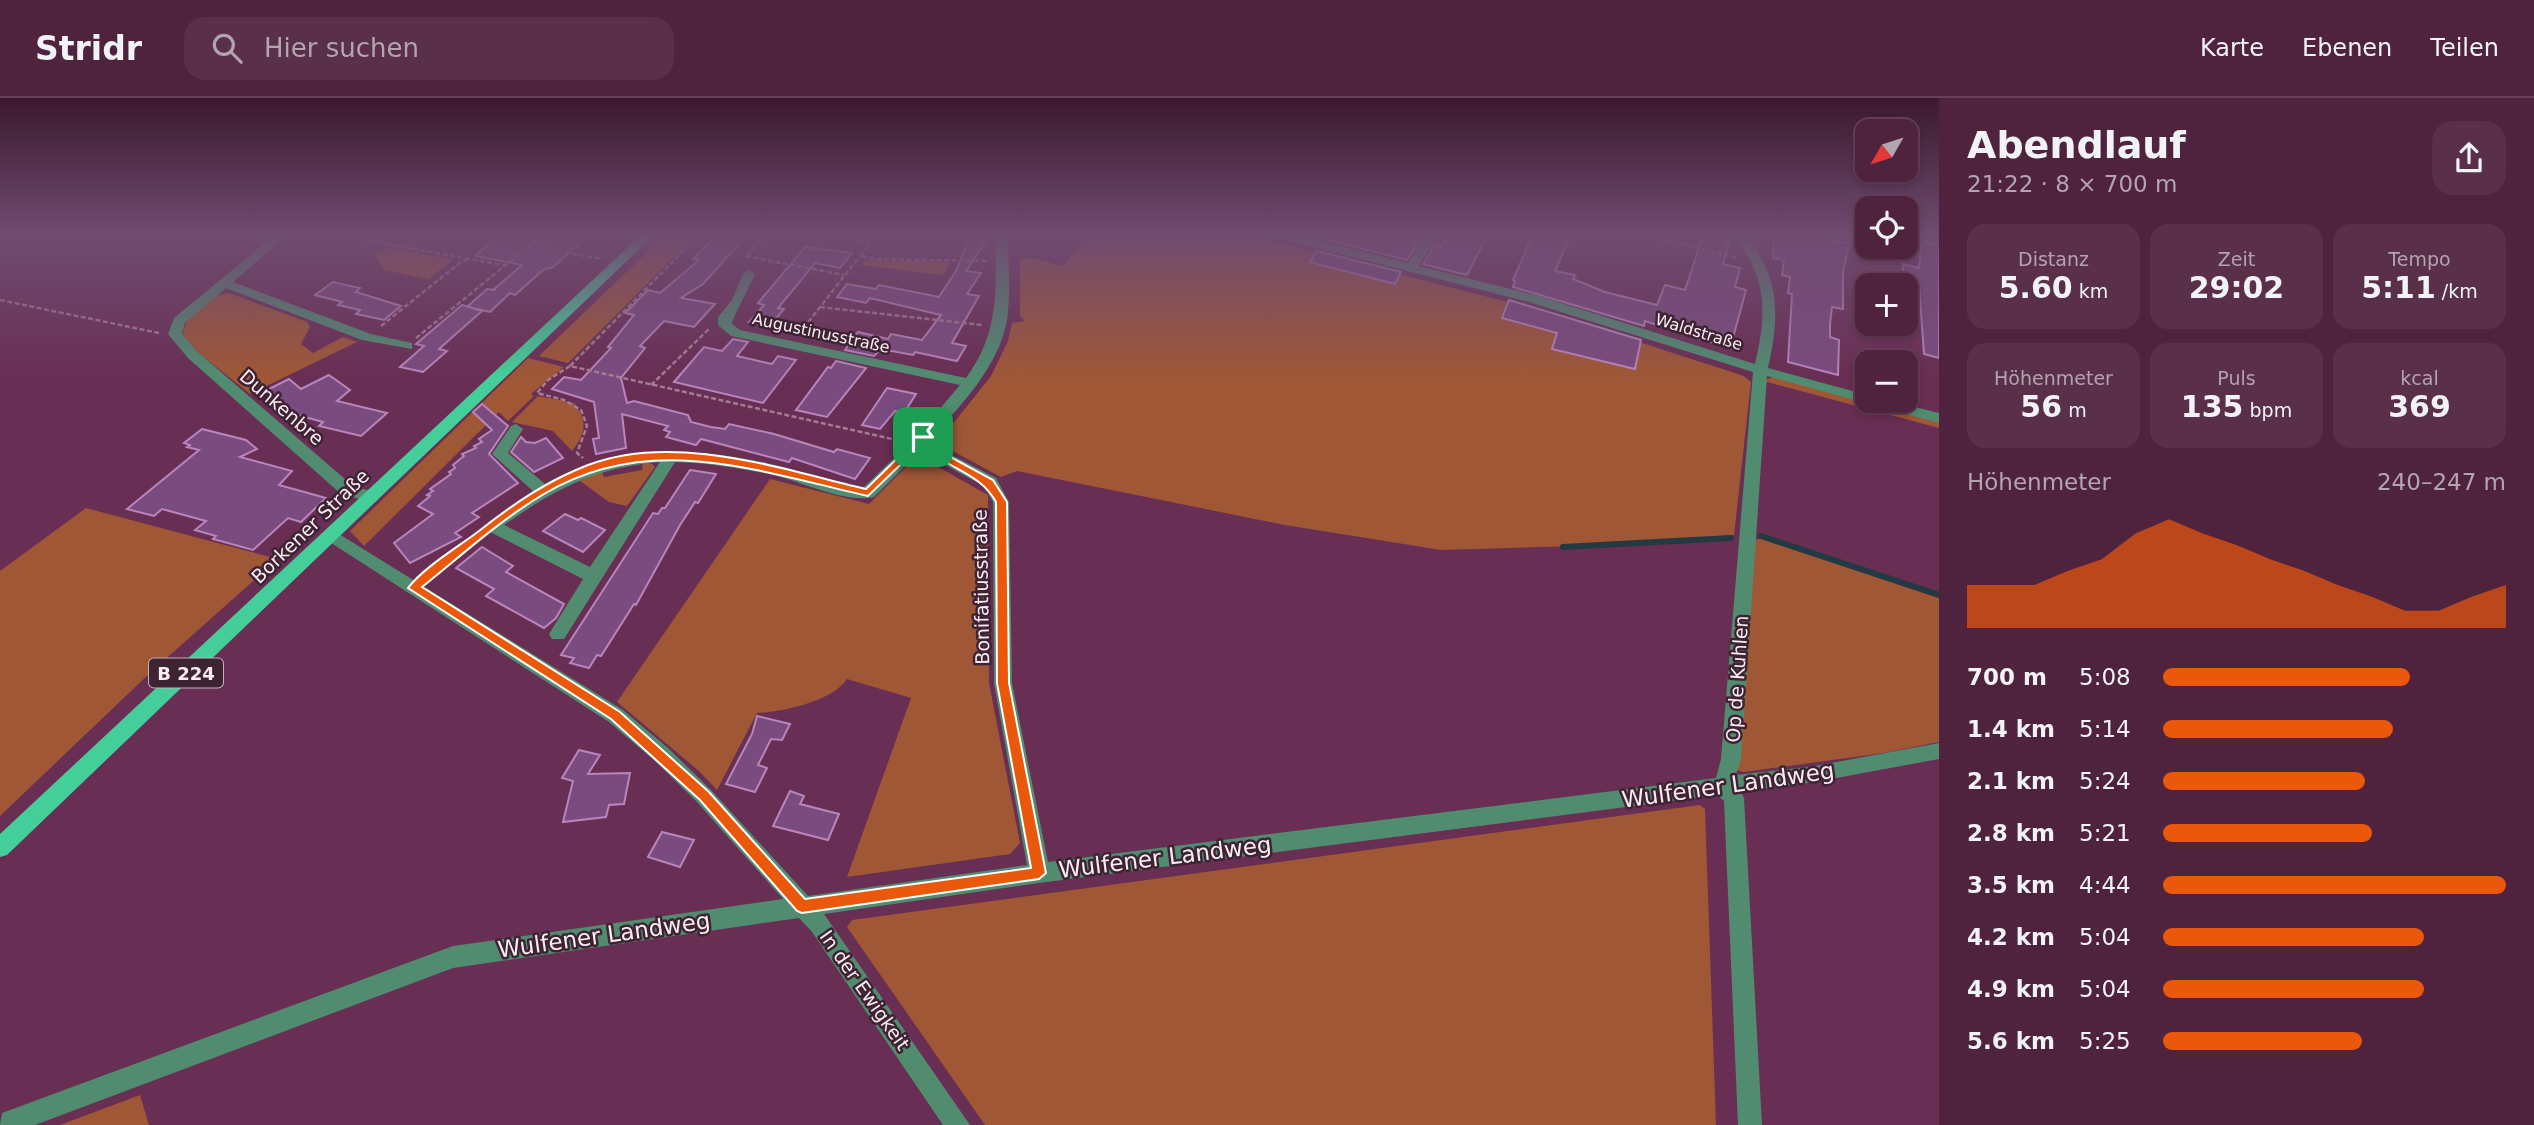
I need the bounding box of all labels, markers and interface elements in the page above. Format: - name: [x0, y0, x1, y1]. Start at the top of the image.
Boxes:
- search box: [184, 17, 674, 80]
- text: Stridr: [35, 29, 142, 68]
- icon: search: [208, 29, 246, 67]
- text: Hier suchen: [264, 33, 419, 63]
- text: Karte: [2200, 34, 2264, 62]
- text: Ebenen: [2302, 34, 2392, 62]
- text: Teilen: [2430, 34, 2499, 62]
- north arrow: [1855, 119, 1918, 182]
- map controls: [1855, 119, 1918, 413]
- button: share: [2432, 121, 2506, 195]
- text: Abendlauf: [1967, 123, 2186, 167]
- text: 21:22 · 8 × 700 m: [1967, 171, 2177, 197]
- button: locate: [1855, 196, 1918, 259]
- text: Distanz: [2018, 248, 2089, 270]
- text: Zeit: [2218, 248, 2255, 270]
- text: Tempo: [2388, 248, 2451, 270]
- text: 5.60: [1999, 270, 2073, 305]
- text: 29:02: [2189, 270, 2284, 305]
- text: 5:11: [2361, 270, 2436, 305]
- button: +: [1855, 273, 1918, 336]
- text: km: [2073, 280, 2108, 302]
- text: /km: [2436, 280, 2478, 302]
- street label: Augustinusstraße: [751, 309, 891, 357]
- street label: Waldstraße: [1653, 310, 1745, 354]
- button: −: [1855, 350, 1918, 413]
- street label: Dunkenbre: [236, 365, 328, 449]
- text: Höhenmeter: [1994, 367, 2113, 389]
- text: Puls: [2217, 367, 2256, 389]
- text: kcal: [2400, 367, 2439, 389]
- text: 56: [2020, 389, 2062, 424]
- text: 135: [2181, 389, 2243, 424]
- text: 369: [2388, 389, 2451, 424]
- text: m: [2062, 399, 2087, 421]
- text: bpm: [2243, 399, 2292, 421]
- pin: [893, 407, 953, 467]
- icon: arrive: [904, 418, 942, 456]
- street label: Borkener Straße: [247, 464, 373, 588]
- text: Höhenmeter: [1967, 469, 2111, 495]
- text: 240–247 m: [2377, 469, 2506, 495]
- street label: Bonifatiusstraße: [969, 509, 993, 665]
- street label: Op de Kuhlen: [1722, 615, 1752, 743]
- road number: B 224: [149, 658, 223, 688]
- text: 700 m: [1967, 664, 2047, 690]
- text: 5:08: [2079, 664, 2131, 690]
- text: 1.4 km: [1967, 716, 2055, 742]
- text: 5:14: [2079, 716, 2131, 742]
- street label: Wulfener Landweg: [1620, 757, 1836, 813]
- text: 2.1 km: [1967, 768, 2055, 794]
- text: 5:24: [2079, 768, 2131, 794]
- text: 2.8 km: [1967, 820, 2055, 846]
- text: 5:21: [2079, 820, 2131, 846]
- street label: Wulfener Landweg: [1057, 831, 1273, 883]
- text: 3.5 km: [1967, 872, 2055, 898]
- text: 4:44: [2079, 872, 2131, 898]
- street label: Wulfener Landweg: [496, 907, 712, 963]
- text: 4.2 km: [1967, 924, 2055, 950]
- text: 5:04: [2079, 924, 2131, 950]
- street label: In der Ewigkeit: [816, 926, 914, 1054]
- text: 4.9 km: [1967, 976, 2055, 1002]
- text: 5:04: [2079, 976, 2131, 1002]
- text: 5.6 km: [1967, 1028, 2055, 1054]
- text: 5:25: [2079, 1028, 2131, 1054]

